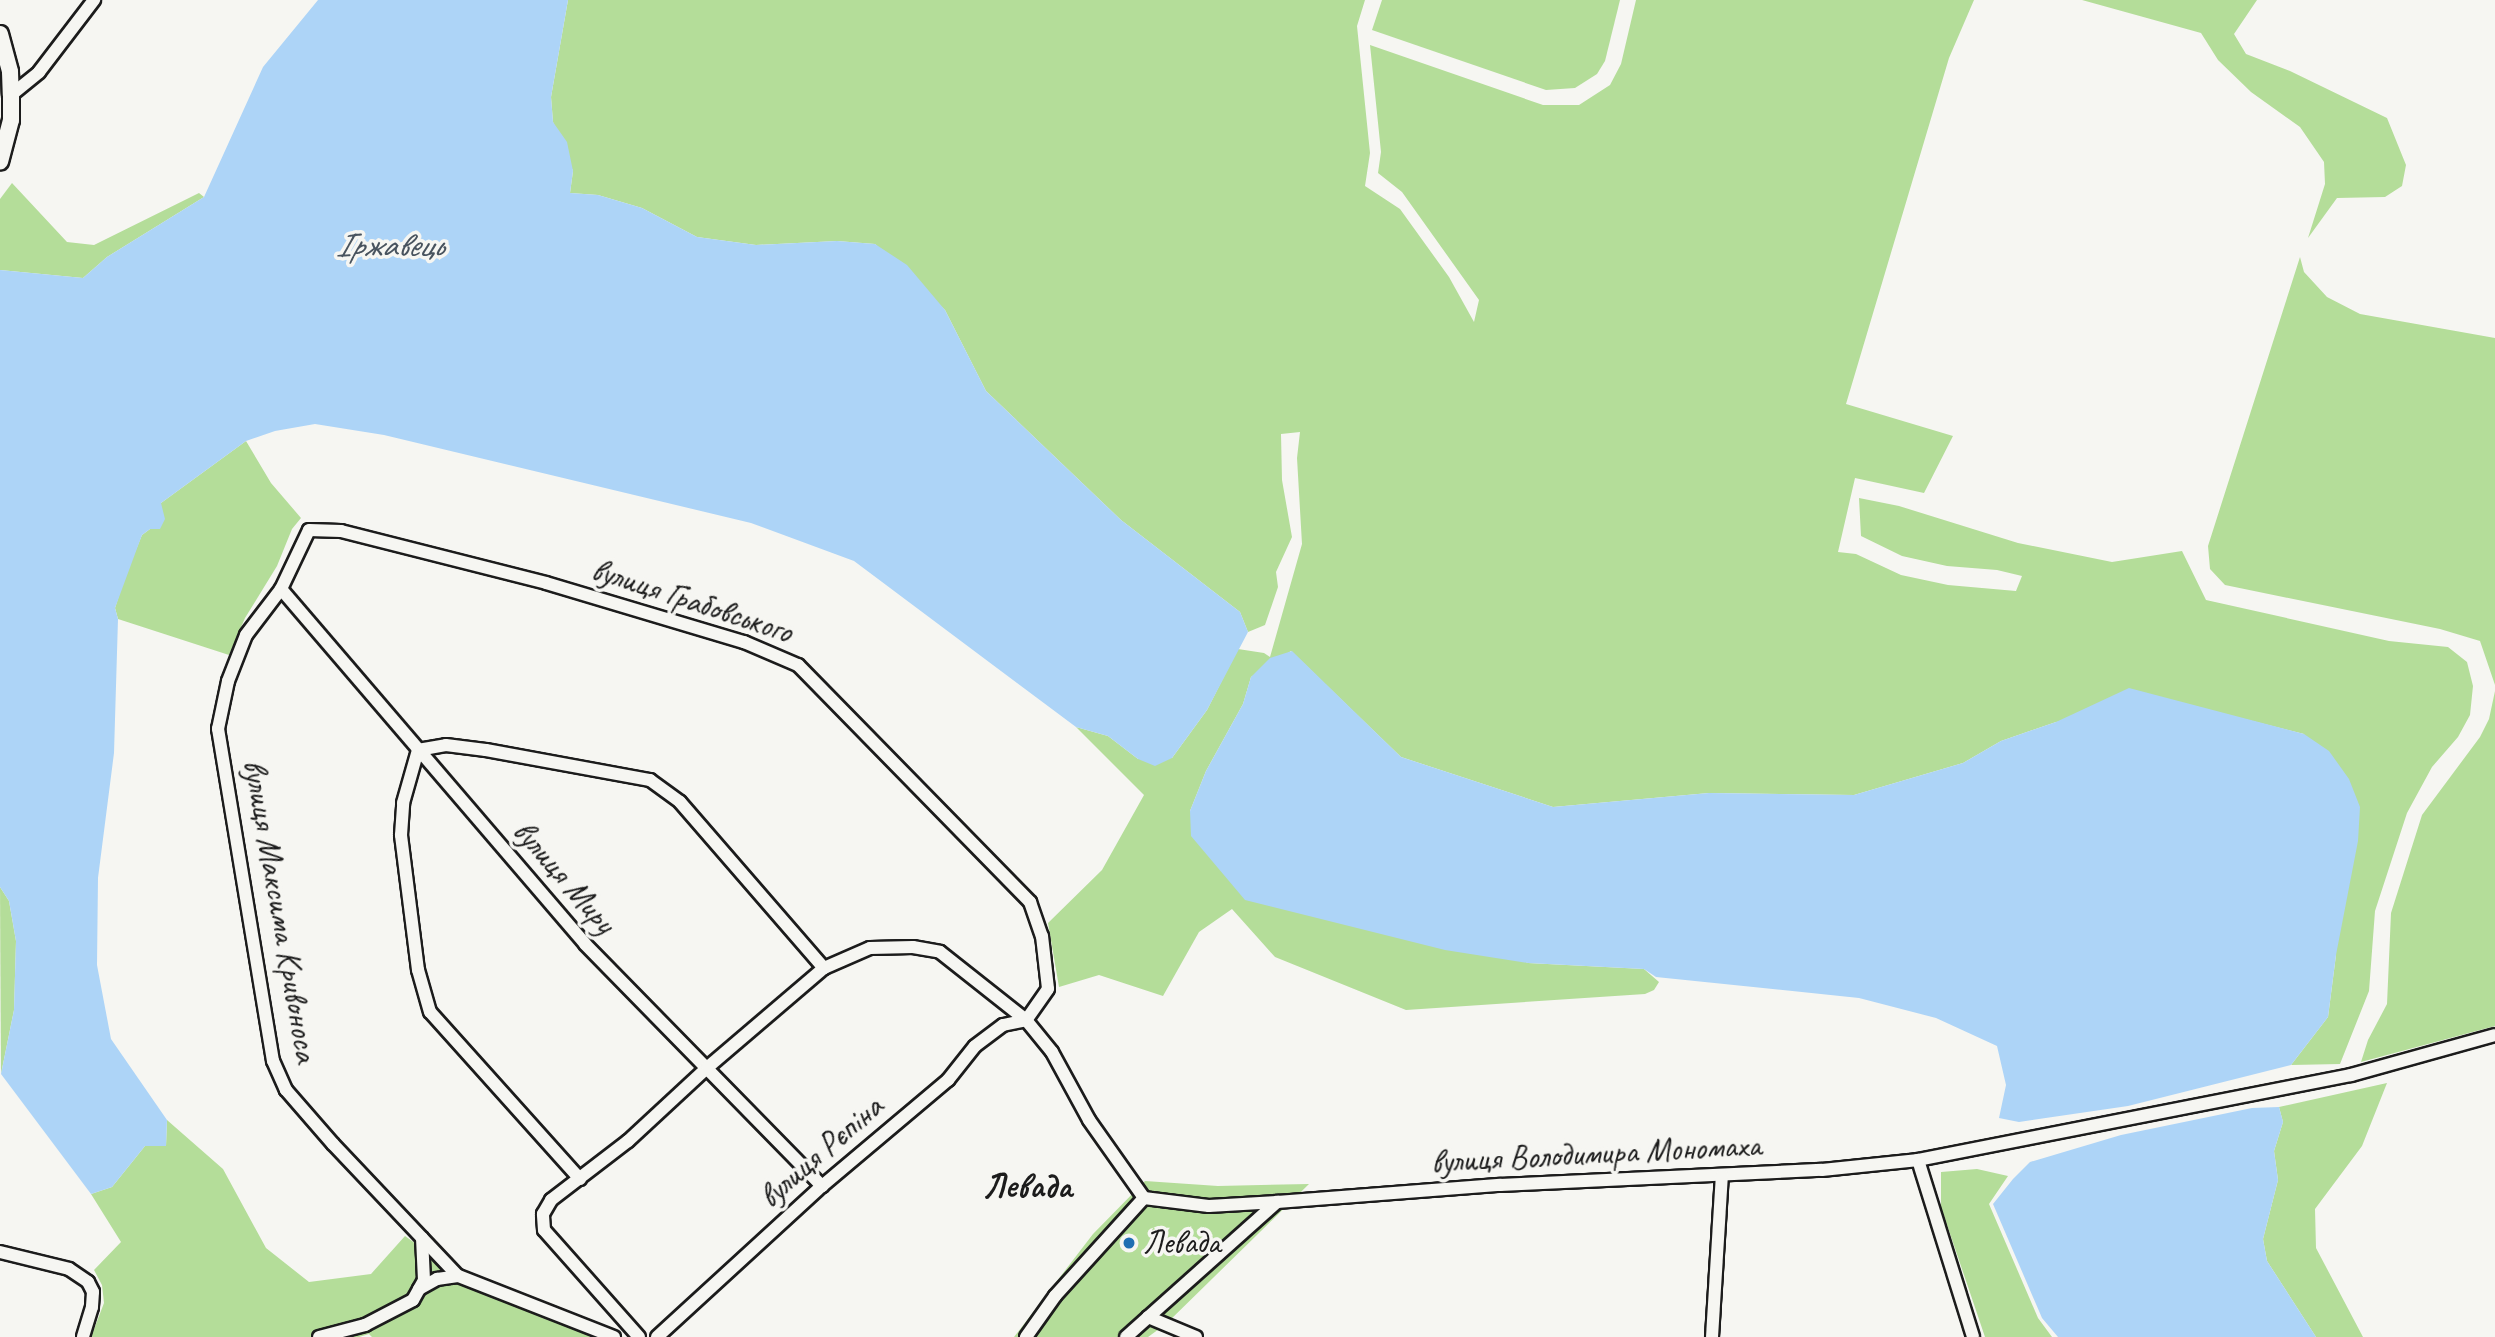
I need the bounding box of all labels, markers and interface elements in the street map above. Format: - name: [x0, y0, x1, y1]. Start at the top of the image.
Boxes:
- water label: Іржавець: [336, 224, 442, 266]
- street label: вулиця Грабовського: [587, 550, 797, 652]
- street label: вулиця Максима Кривоноса: [234, 756, 326, 1066]
- street label: вулиця Миру: [504, 812, 624, 942]
- street label: вулиця Рєпіна: [751, 1087, 891, 1217]
- street label: вулиця Володимира Мономаха: [1428, 1125, 1764, 1183]
- district label: Левада: [982, 1165, 1072, 1207]
- place label: Левада: [1143, 1223, 1220, 1263]
- marker: Левада: [1121, 1235, 1137, 1251]

